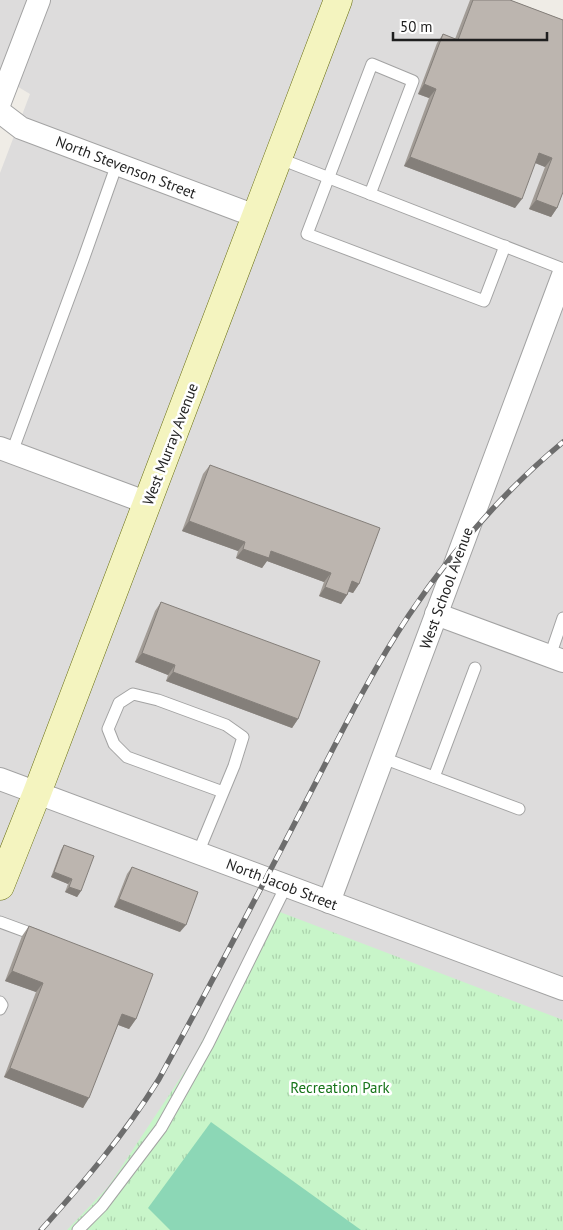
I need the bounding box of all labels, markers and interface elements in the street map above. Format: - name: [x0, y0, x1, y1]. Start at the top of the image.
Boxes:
- scale bar: [393, 10, 547, 42]
- text: 50 m: [400, 17, 433, 36]
- street label: North Stevenson Street: [53, 131, 199, 203]
- street label: West Murray Avenue: [138, 380, 202, 508]
- street label: West School Avenue: [415, 524, 477, 652]
- street label: North Jacob Street: [224, 854, 340, 914]
- park label: Recreation Park: [290, 1078, 391, 1097]

